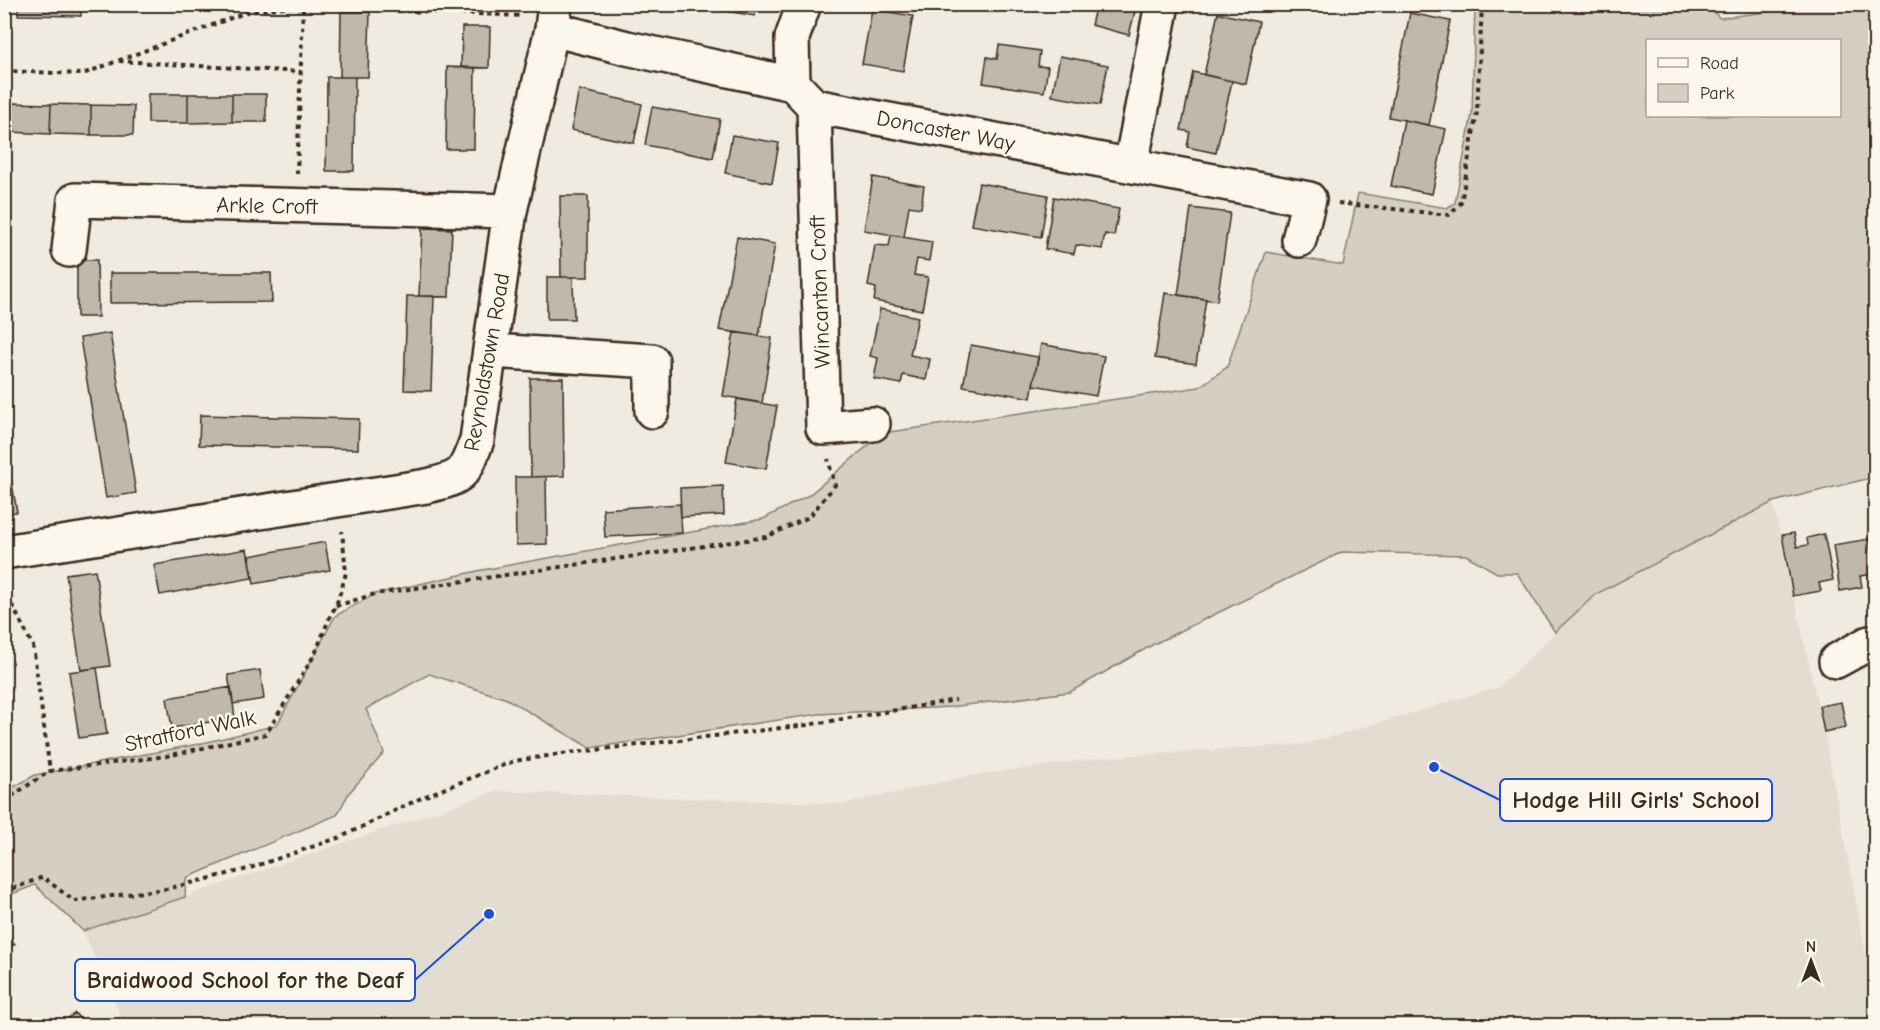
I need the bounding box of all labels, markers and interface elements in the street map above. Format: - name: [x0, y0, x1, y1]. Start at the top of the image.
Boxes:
- legend: [1646, 39, 1841, 117]
- text: Road: [1700, 53, 1739, 74]
- text: Park: [1700, 83, 1735, 104]
- street label: Doncaster Way: [874, 105, 1017, 157]
- street label: Arkle Croft: [216, 192, 319, 220]
- street label: Wincanton Croft: [804, 214, 836, 369]
- street label: Reynoldstown Road: [459, 271, 515, 453]
- street label: Stratford Walk: [122, 704, 258, 758]
- callout: Hodge Hill Girls' School: [1500, 779, 1772, 821]
- text: Hodge Hill Girls' School: [1512, 786, 1760, 814]
- north arrow: [1781, 931, 1841, 991]
- text: N: [1806, 938, 1816, 956]
- callout: Braidwood School for the Deaf: [75, 959, 415, 1001]
- text: Braidwood School for the Deaf: [87, 966, 404, 994]

